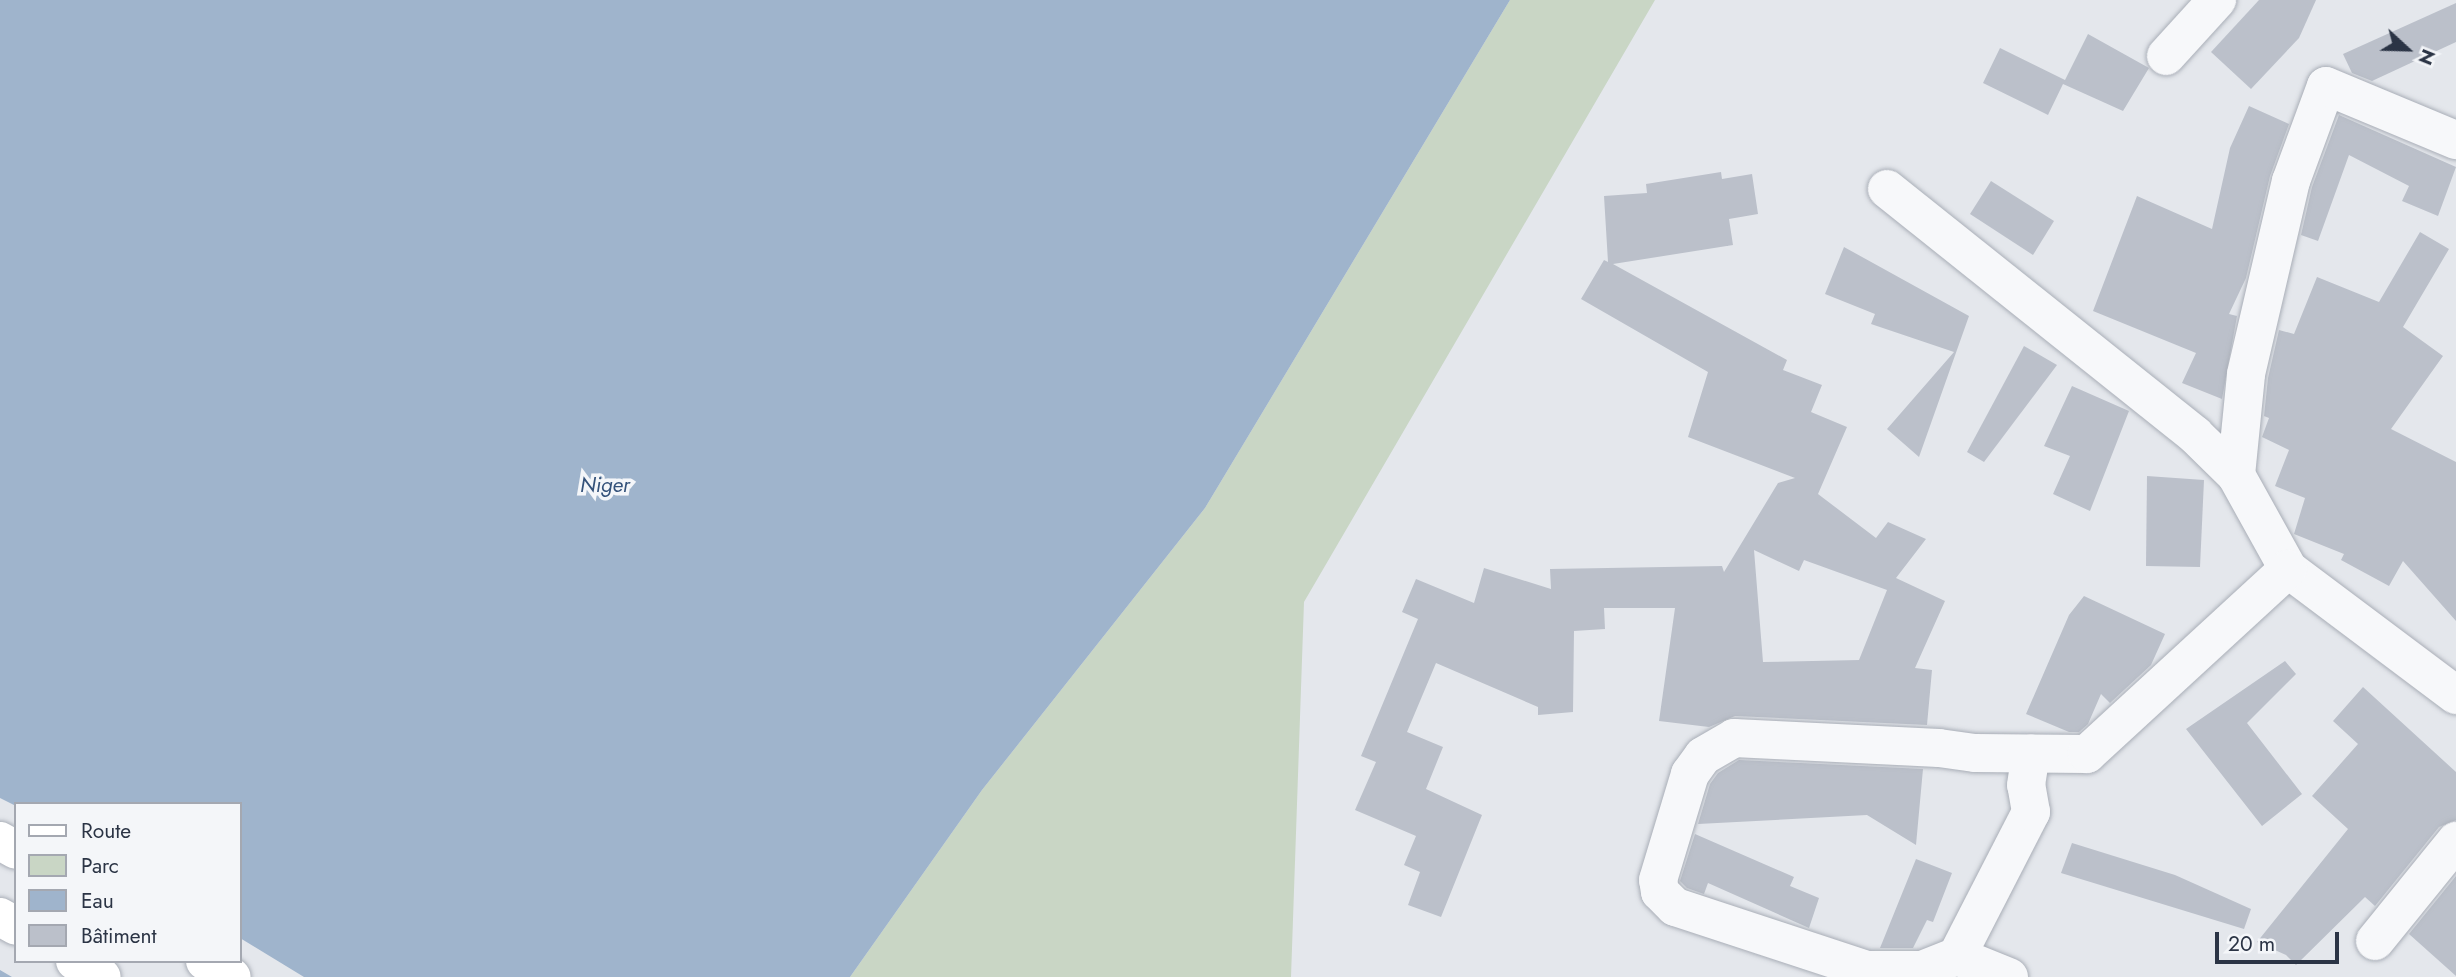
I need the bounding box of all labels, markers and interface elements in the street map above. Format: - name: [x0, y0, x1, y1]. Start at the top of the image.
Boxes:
- north arrow: [2372, 14, 2442, 84]
- text: N: [2412, 45, 2442, 69]
- water label: Niger: [580, 472, 630, 498]
- legend: [14, 802, 242, 963]
- text: Route: [81, 816, 131, 846]
- text: Parc: [81, 851, 119, 881]
- text: Eau: [81, 886, 114, 916]
- scale bar: [2218, 918, 2342, 962]
- text: Bâtiment: [81, 921, 157, 951]
- text: 20 m: [2228, 929, 2275, 959]

